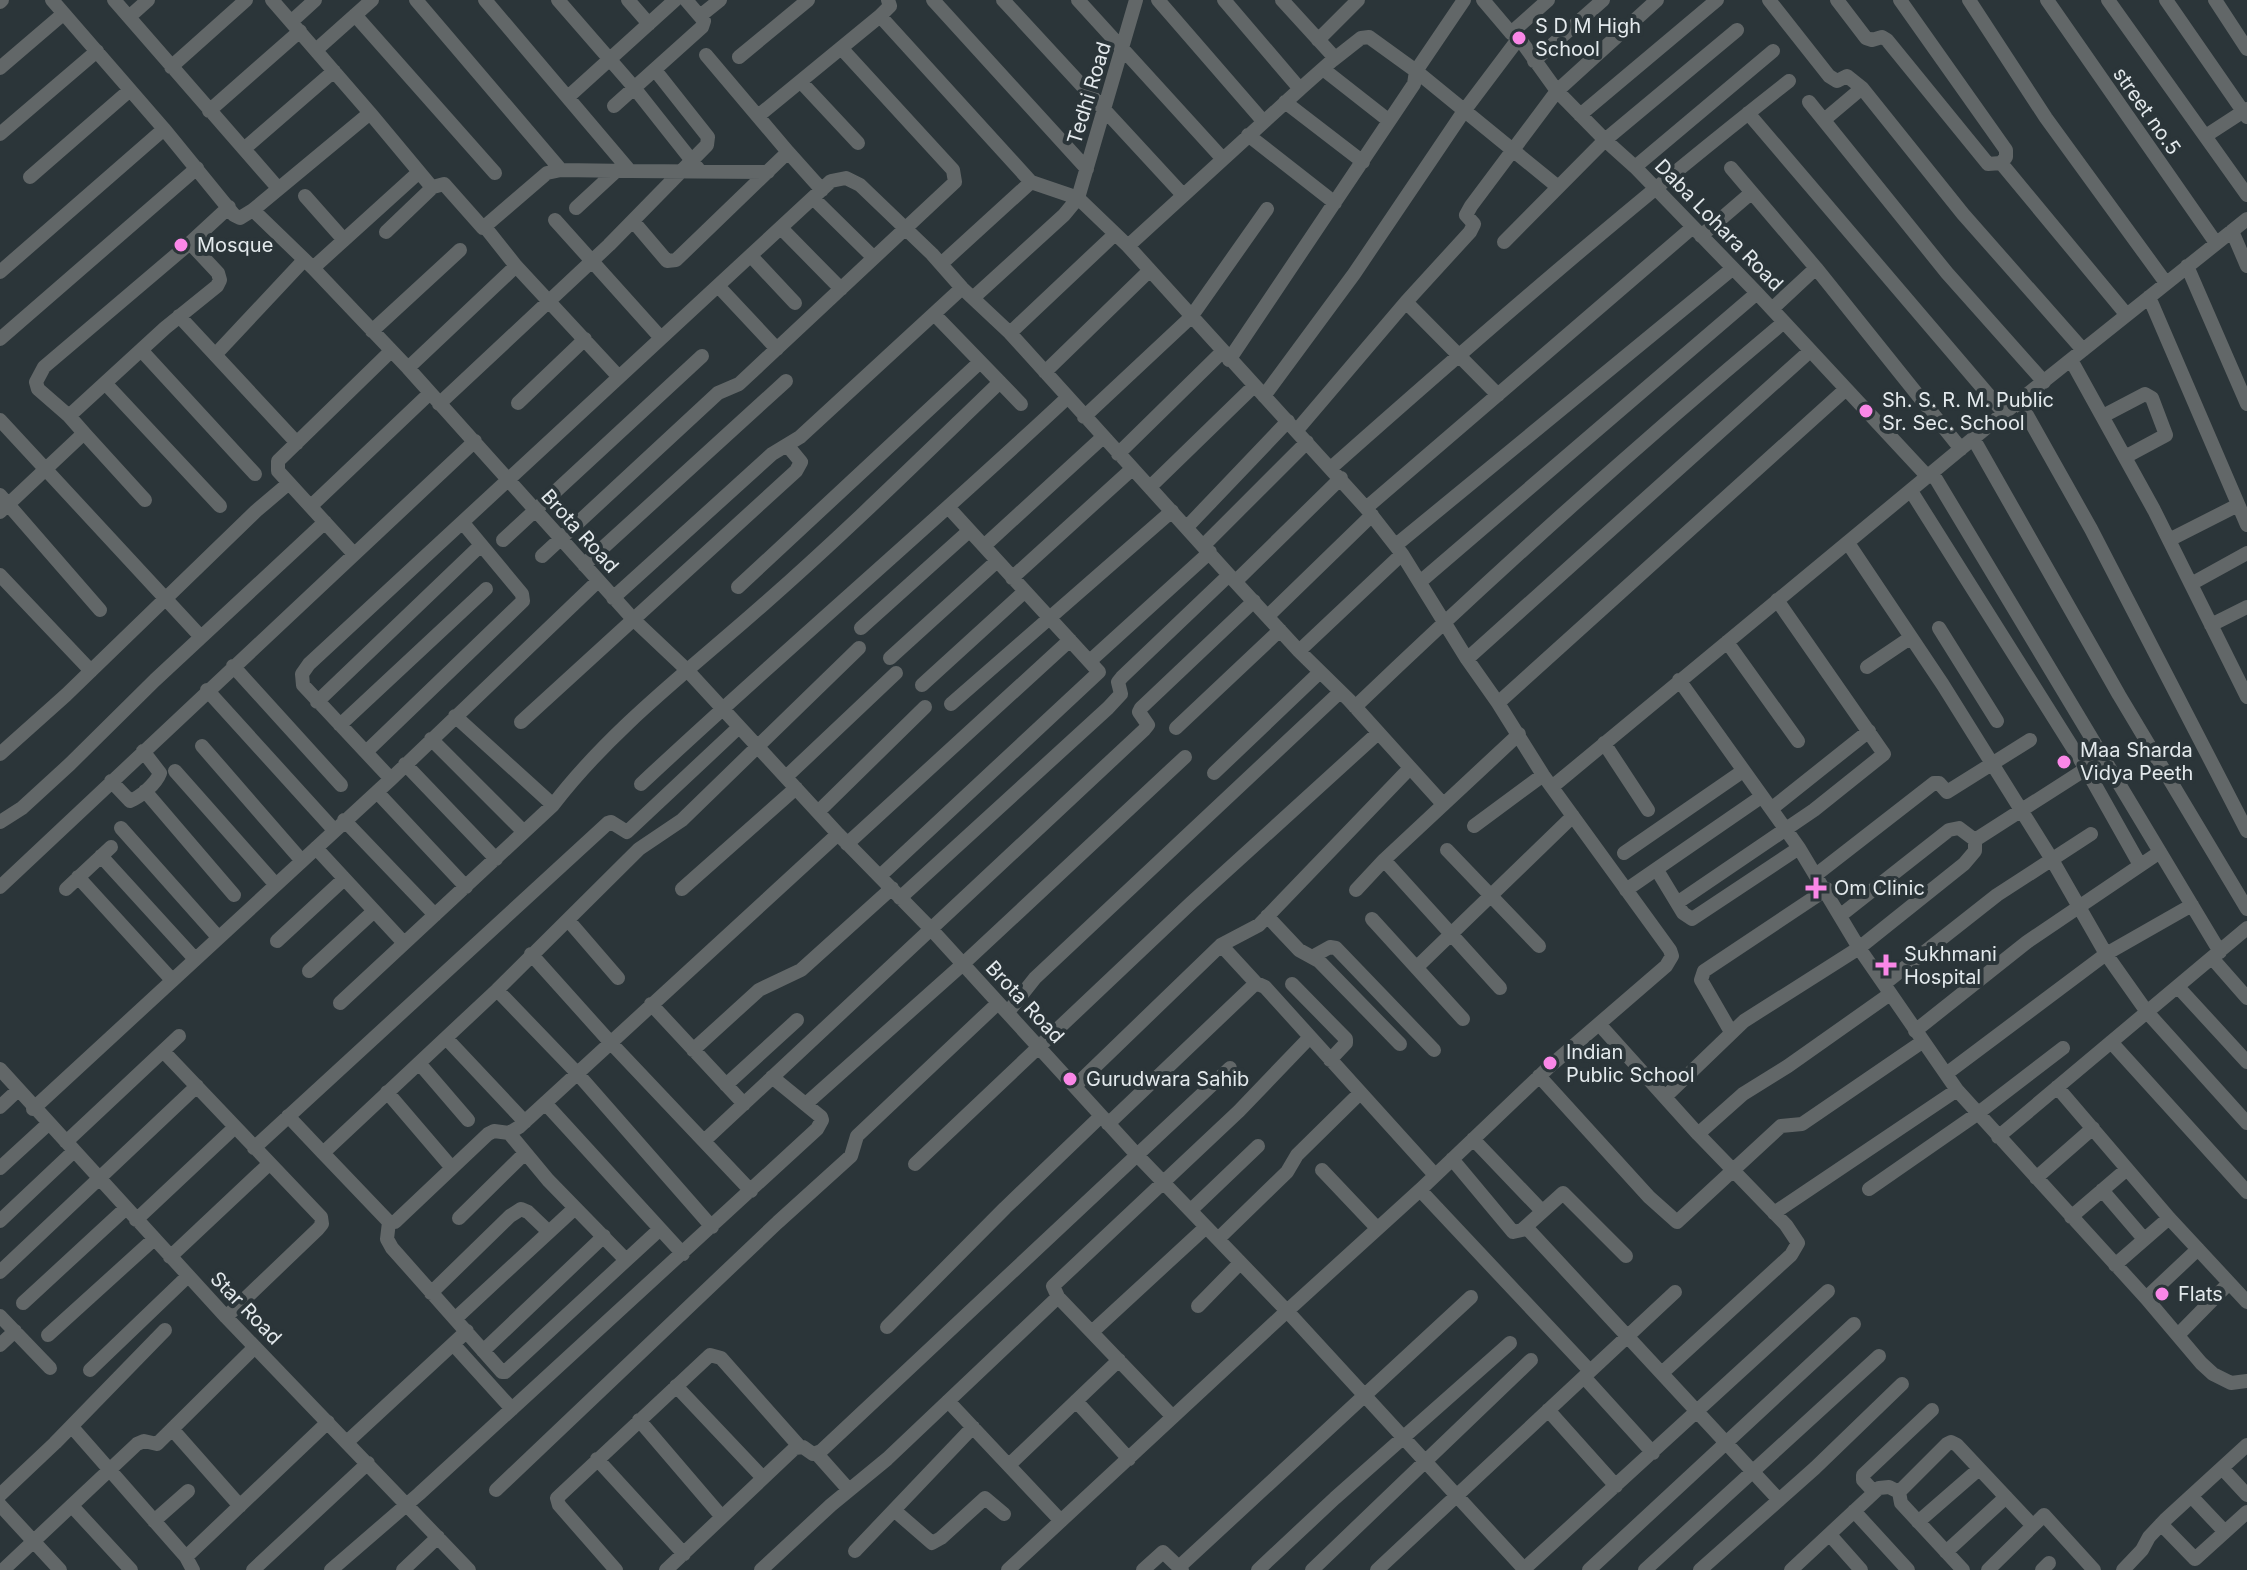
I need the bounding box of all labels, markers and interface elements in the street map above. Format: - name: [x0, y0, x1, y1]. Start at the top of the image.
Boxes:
- place label: S D M High School: [1535, 14, 1641, 61]
- marker: S D M High School: [1510, 29, 1528, 47]
- street label: Tedhi Road: [1062, 39, 1116, 147]
- street label: street no.5: [2108, 63, 2186, 159]
- street label: Daba Lohara Road: [1650, 154, 1788, 296]
- place label: Mosque: [197, 233, 273, 257]
- marker: Mosque: [172, 236, 190, 254]
- place label: Sh. S. R. M. Public Sr. Sec. School: [1882, 388, 2054, 435]
- marker: Sh. S. R. M. Public Sr. Sec. School: [1857, 402, 1875, 420]
- street label: Brota Road: [536, 484, 624, 578]
- place label: Maa Sharda Vidya Peeth: [2080, 738, 2193, 785]
- marker: Maa Sharda Vidya Peeth: [2055, 753, 2073, 771]
- place label: Om Clinic: [1834, 876, 1925, 900]
- marker: Om Clinic: [1805, 877, 1827, 899]
- place label: Sukhmani Hospital: [1904, 942, 1997, 989]
- marker: Sukhmani Hospital: [1875, 954, 1897, 976]
- street label: Brota Road: [981, 956, 1069, 1048]
- place label: Indian Public School: [1566, 1040, 1695, 1087]
- marker: Indian Public School: [1541, 1054, 1559, 1072]
- place label: Gurudwara Sahib: [1086, 1067, 1249, 1091]
- marker: Gurudwara Sahib: [1061, 1070, 1079, 1088]
- street label: Star Road: [205, 1267, 287, 1349]
- place label: Flats: [2178, 1282, 2223, 1306]
- marker: Flats: [2153, 1285, 2171, 1303]

